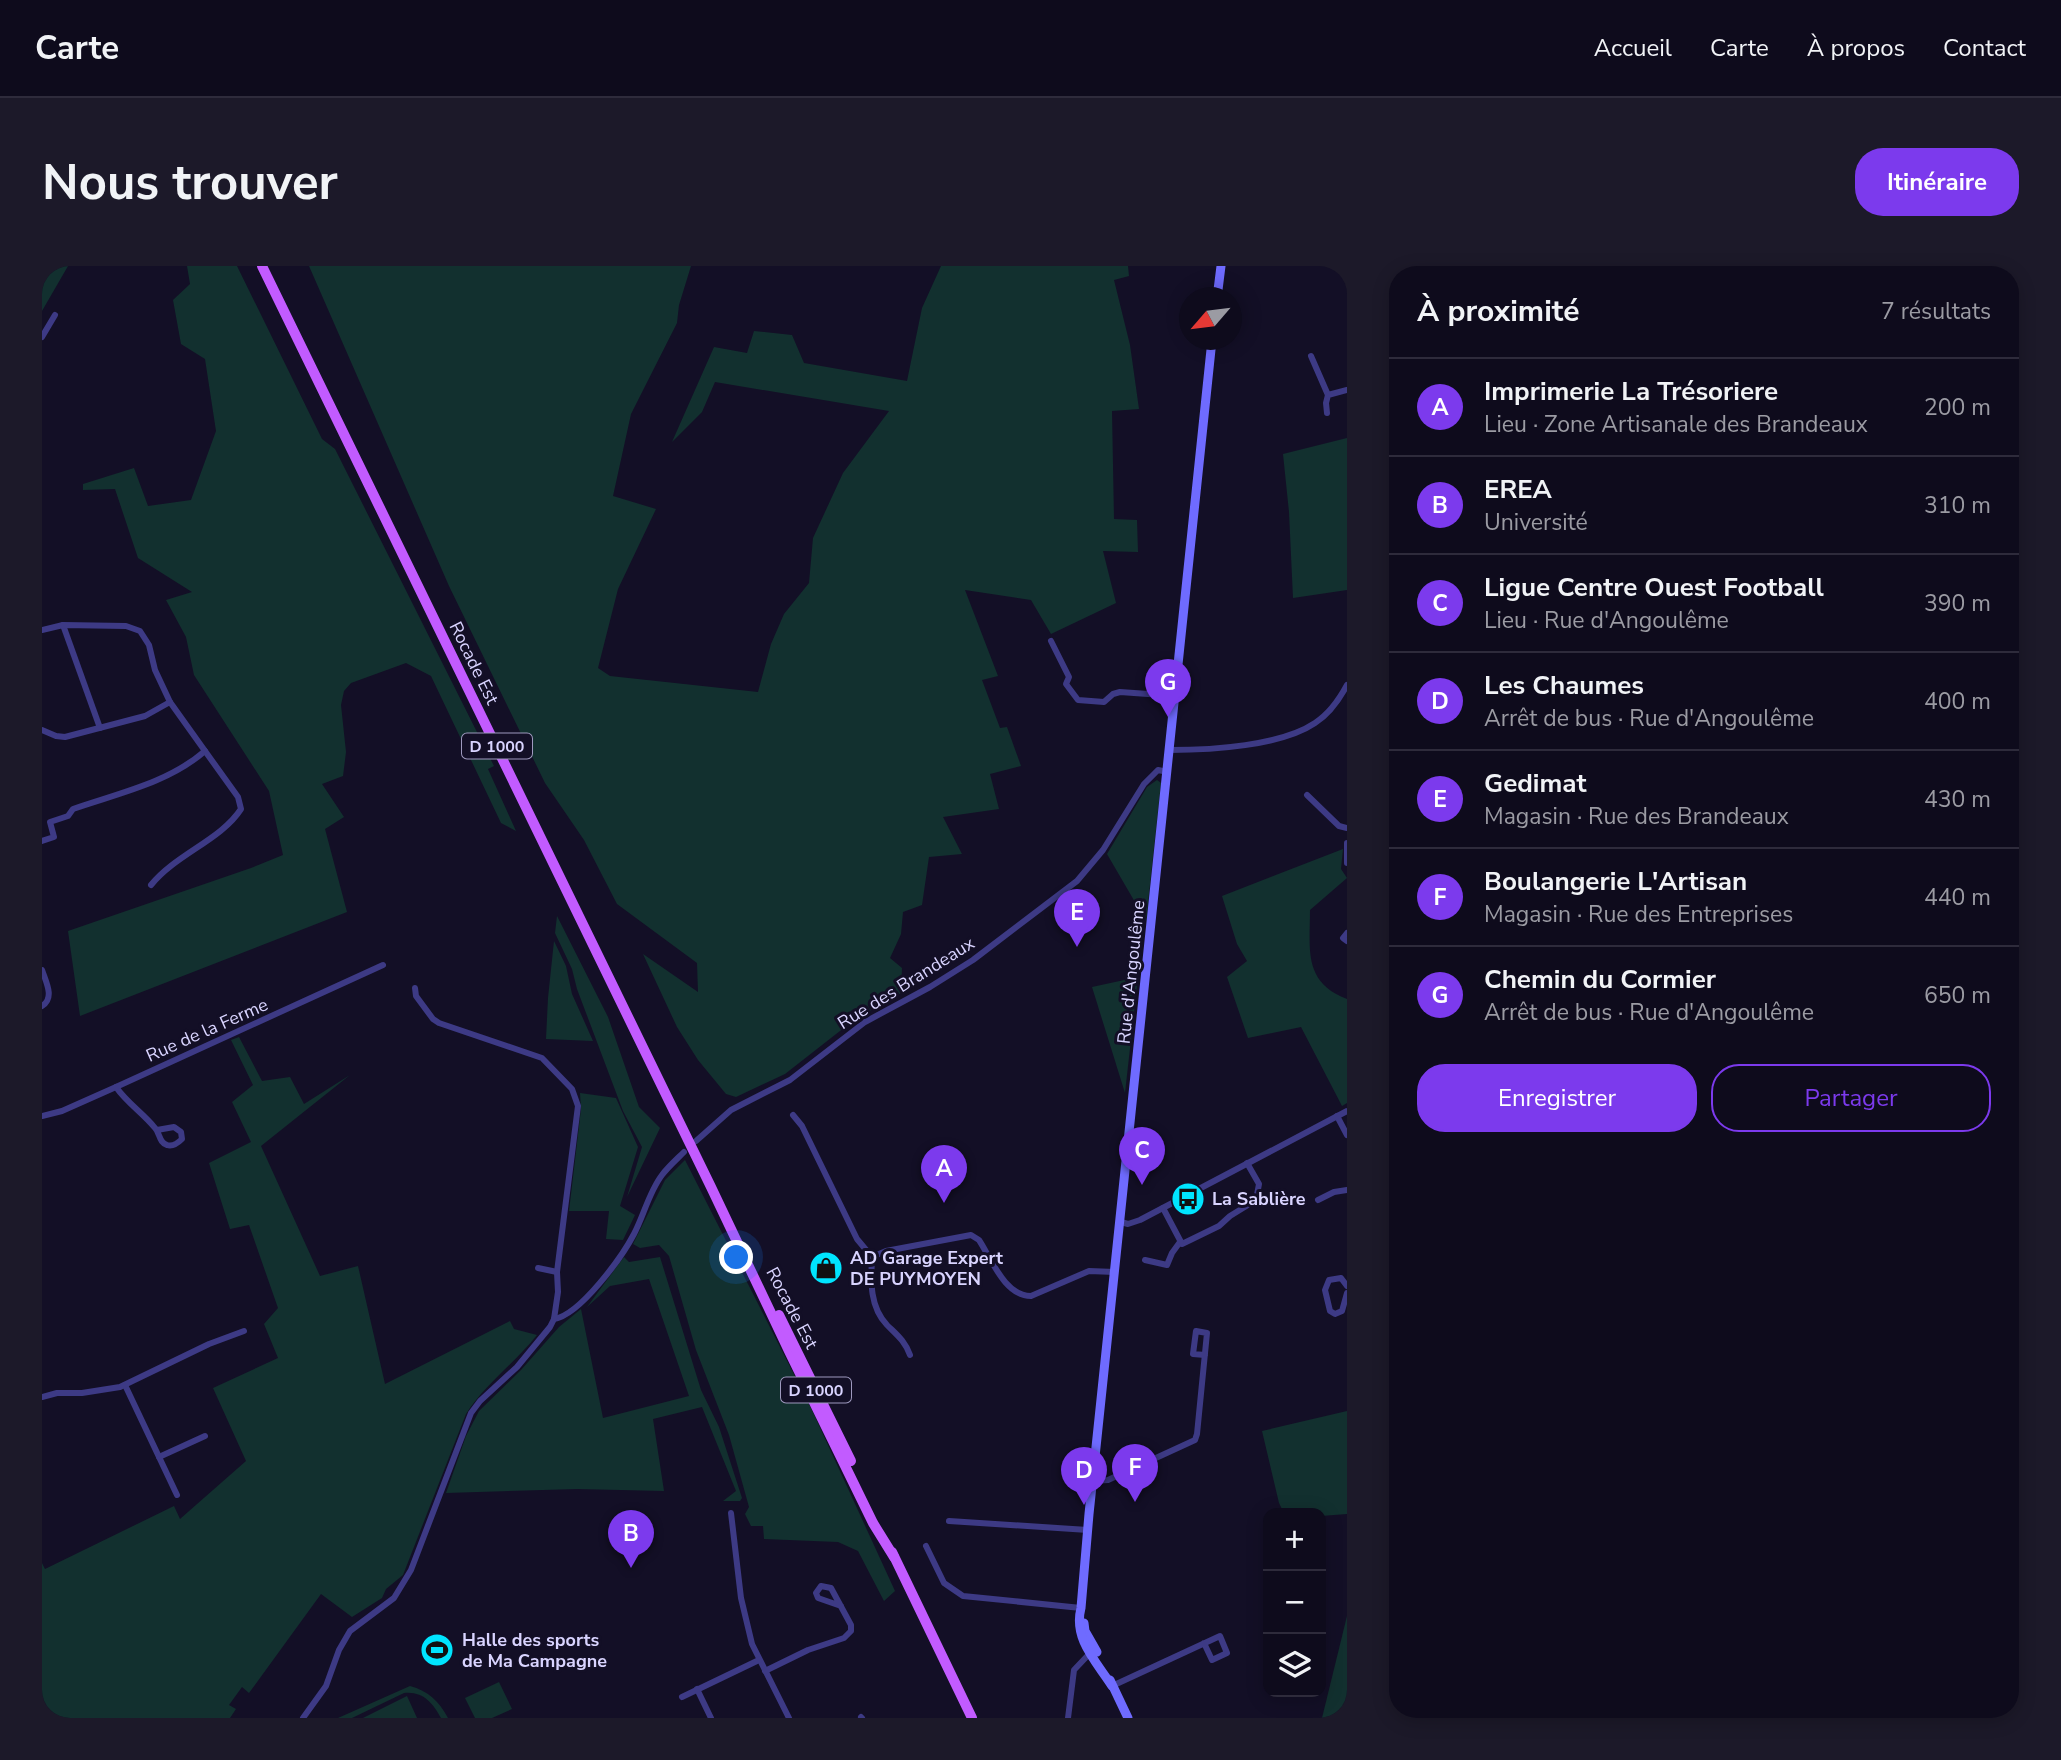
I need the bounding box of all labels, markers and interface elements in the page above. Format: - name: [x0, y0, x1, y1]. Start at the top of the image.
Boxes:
- text: Carte: [35, 26, 119, 71]
- text: Accueil: [1594, 32, 1672, 64]
- text: Carte: [1710, 32, 1769, 64]
- text: À propos: [1807, 32, 1905, 64]
- text: Contact: [1943, 32, 2026, 64]
- button: Itinéraire: [1855, 148, 2019, 216]
- text: Nous trouver: [42, 149, 338, 216]
- north arrow: [1179, 287, 1242, 350]
- text: À proximité: [1417, 291, 1579, 332]
- text: 7 résultats: [1881, 296, 1991, 327]
- text: Imprimerie La Trésoriere: [1484, 374, 1778, 409]
- text: A: [1431, 392, 1449, 423]
- text: 200 m: [1924, 392, 1991, 423]
- text: Lieu · Zone Artisanale des Brandeaux: [1484, 409, 1868, 440]
- text: EREA: [1484, 472, 1552, 507]
- text: B: [1432, 490, 1448, 521]
- text: 310 m: [1924, 490, 1991, 521]
- text: Université: [1484, 507, 1588, 538]
- text: Ligue Centre Ouest Football: [1484, 570, 1824, 605]
- text: C: [1432, 588, 1448, 619]
- text: 390 m: [1924, 588, 1991, 619]
- text: Lieu · Rue d'Angoulême: [1484, 605, 1729, 636]
- street label: Rocade Est: [444, 617, 505, 709]
- pin: G: [1145, 659, 1191, 717]
- text: Les Chaumes: [1484, 668, 1644, 703]
- text: D: [1431, 686, 1449, 717]
- text: 400 m: [1924, 686, 1991, 717]
- text: Arrêt de bus · Rue d'Angoulême: [1484, 703, 1814, 734]
- road number: D 1000: [462, 733, 532, 758]
- text: Gedimat: [1484, 766, 1586, 801]
- text: E: [1433, 784, 1447, 815]
- text: 430 m: [1924, 784, 1991, 815]
- text: Magasin · Rue des Brandeaux: [1484, 801, 1789, 832]
- text: Boulangerie L'Artisan: [1484, 864, 1747, 899]
- text: F: [1434, 882, 1446, 913]
- text: 440 m: [1924, 882, 1991, 913]
- pin: E: [1054, 889, 1100, 947]
- street label: Rue d'Angoulême: [1112, 899, 1150, 1045]
- text: Magasin · Rue des Entreprises: [1484, 899, 1793, 930]
- street label: Rue des Brandeaux: [833, 931, 979, 1035]
- text: Chemin du Cormier: [1484, 962, 1716, 997]
- text: G: [1432, 980, 1448, 1011]
- text: 650 m: [1924, 980, 1991, 1011]
- street label: Rue de la Ferme: [142, 992, 272, 1068]
- text: Arrêt de bus · Rue d'Angoulême: [1484, 997, 1814, 1028]
- button: Enregistrer: [1417, 1064, 1697, 1132]
- button: Partager: [1711, 1064, 1991, 1132]
- pin: C: [1119, 1127, 1165, 1185]
- pin: A: [921, 1145, 967, 1203]
- bus stop icon: La Sablière: [1169, 1180, 1207, 1218]
- place label: La Sablière: [1212, 1187, 1306, 1211]
- your location: [719, 1240, 753, 1274]
- place label: AD Garage Expert DE PUYMOYEN: [850, 1246, 1003, 1291]
- shop icon: AD Garage Expert DE PUYMOYEN: [807, 1249, 845, 1287]
- street label: Rocade Est: [760, 1263, 824, 1354]
- road number: D 1000: [781, 1378, 851, 1402]
- pin: F: [1112, 1444, 1158, 1502]
- pin: D: [1061, 1447, 1107, 1505]
- map controls: [1263, 1508, 1326, 1697]
- button: +: [1263, 1508, 1326, 1571]
- pin: B: [608, 1510, 654, 1568]
- button: −: [1263, 1571, 1326, 1634]
- place label: Halle des sports de Ma Campagne: [462, 1628, 607, 1673]
- sports icon: Halle des sports de Ma Campagne: [418, 1631, 456, 1669]
- button: layers: [1263, 1634, 1326, 1697]

